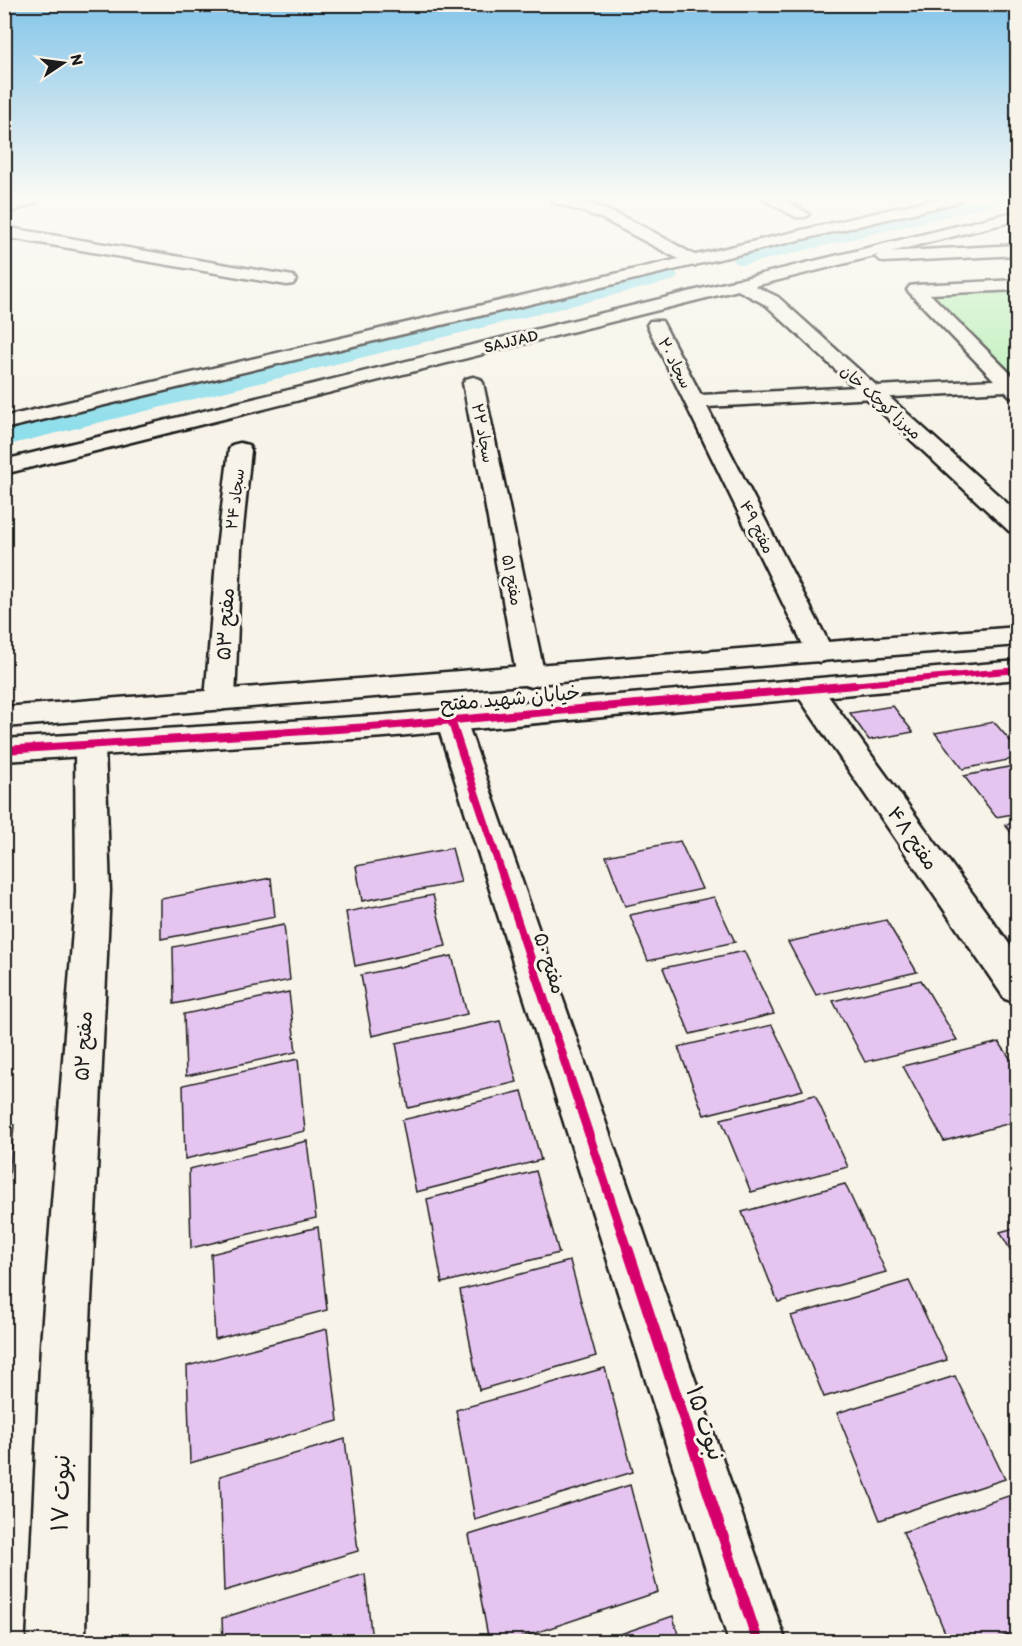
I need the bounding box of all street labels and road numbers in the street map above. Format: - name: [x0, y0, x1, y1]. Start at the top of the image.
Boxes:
- street label: SAJJAD: [482, 325, 541, 357]
- street label: سجاد ۲۰: [654, 334, 696, 392]
- street label: میرزا کوچک خان: [836, 361, 925, 444]
- street label: سجاد ۲۲: [468, 402, 498, 464]
- street label: سجاد ۲۴: [222, 467, 248, 531]
- street label: مفتح ۴۹: [735, 497, 778, 557]
- street label: مفتح ۵۱: [497, 553, 526, 607]
- street label: مفتح ۵۳: [211, 587, 241, 661]
- street label: خیابان شهید مفتح: [439, 680, 581, 718]
- street label: مفتح ۴۸: [881, 802, 944, 876]
- street label: مفتح ۵۰: [527, 929, 571, 998]
- street label: مفتح ۵۲: [69, 1010, 99, 1082]
- street label: نبوت ۱۵: [679, 1382, 732, 1464]
- street label: نبوت ۱۷: [44, 1454, 77, 1532]

